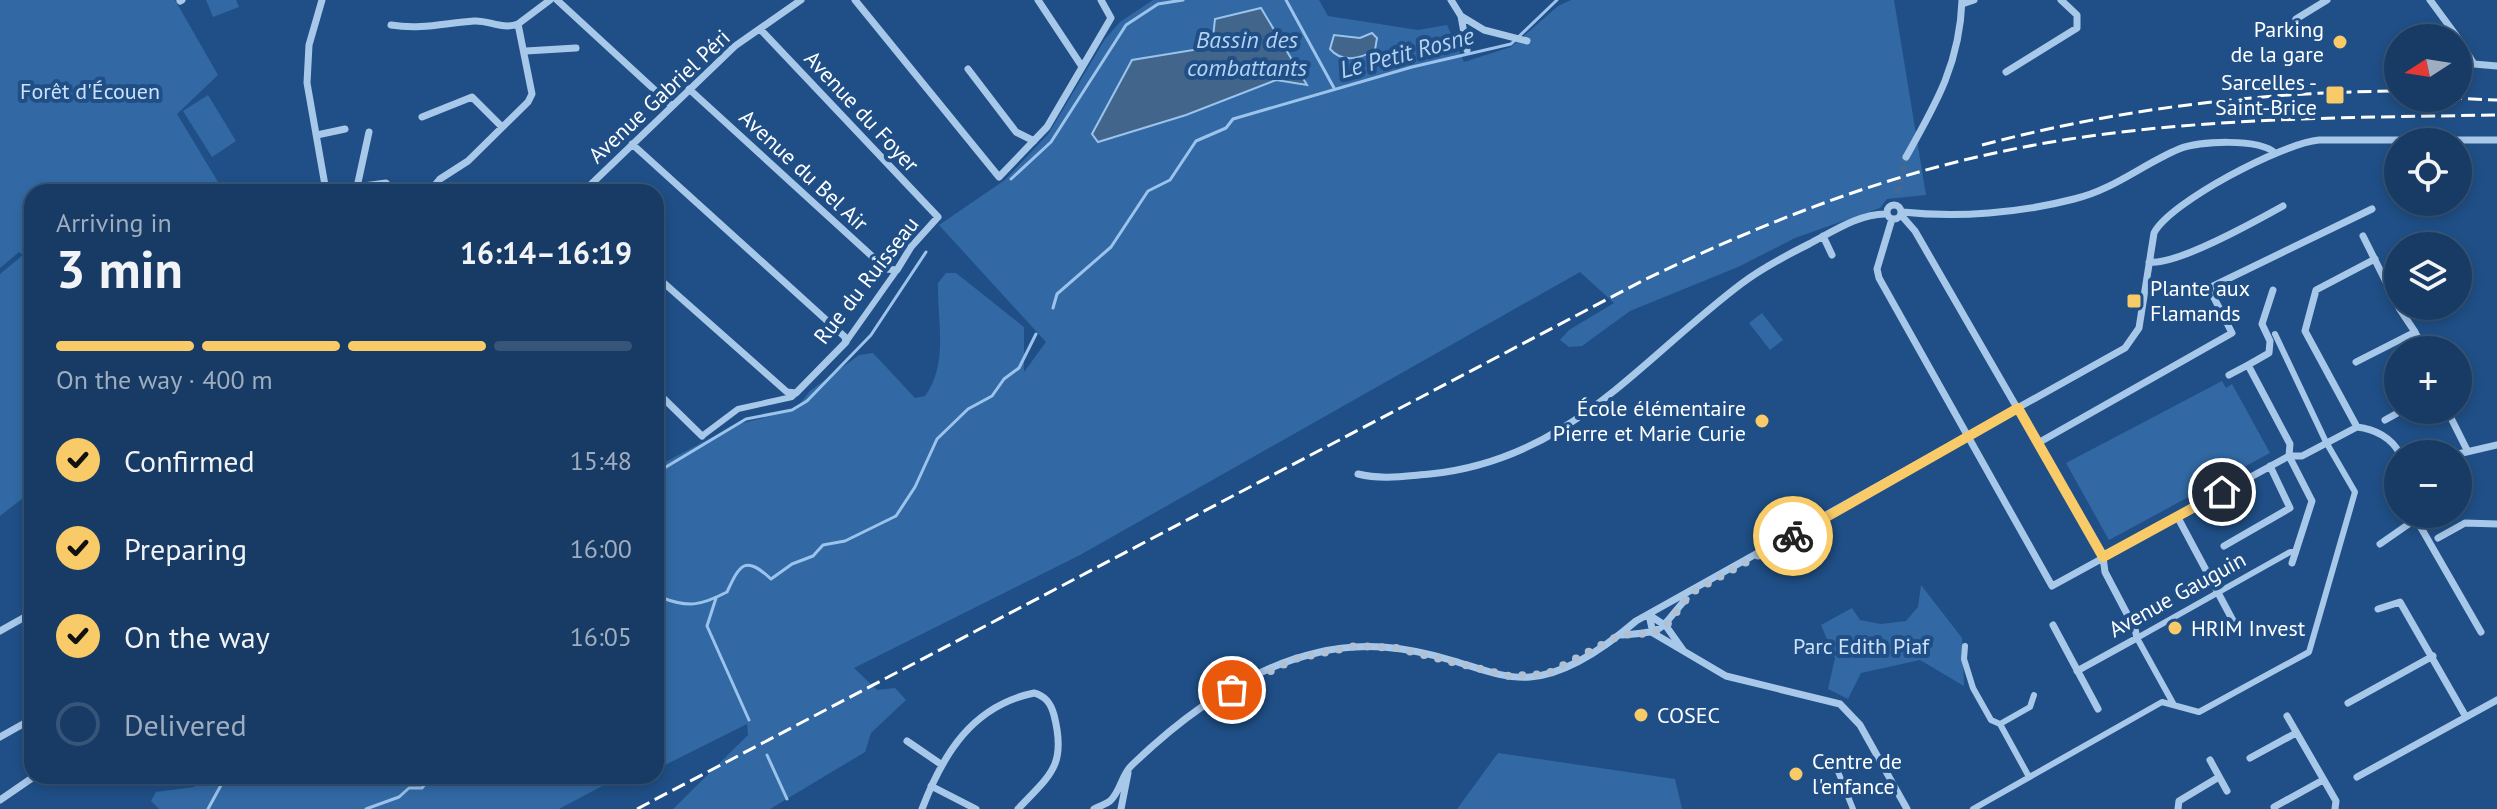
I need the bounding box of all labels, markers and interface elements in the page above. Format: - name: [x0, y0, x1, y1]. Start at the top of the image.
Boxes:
- place label: Parking de la gare: [2231, 15, 2324, 68]
- water label: Le Petit Rosne: [1336, 20, 1477, 85]
- street label: Avenue Gabriel Péri: [582, 23, 736, 169]
- water label: Bassin des combattants: [1187, 24, 1308, 83]
- north arrow: [2384, 24, 2472, 112]
- map controls: [2384, 24, 2472, 528]
- marker: Parking de la gare: [2331, 33, 2349, 51]
- street label: Avenue du Foyer: [799, 45, 926, 178]
- place label: Sarcelles - Saint-Brice: [2215, 68, 2317, 121]
- park label: Forêt d'Écouen: [20, 77, 160, 105]
- marker: Sarcelles - Saint-Brice: [2324, 84, 2346, 106]
- street label: Avenue du Bel Air: [734, 103, 875, 237]
- button: locate: [2384, 128, 2472, 216]
- text: Arriving in: [56, 206, 172, 239]
- street label: Rue du Ruisseau: [807, 211, 925, 349]
- button: layers: [2384, 232, 2472, 320]
- text: 16:14–16:19: [460, 233, 632, 272]
- text: 3 min: [56, 235, 183, 302]
- place label: Plante aux Flamands: [2150, 274, 2250, 327]
- marker: Plante aux Flamands: [2125, 292, 2143, 310]
- button: +: [2384, 336, 2472, 424]
- text: On the way · 400 m: [56, 363, 273, 396]
- place label: École élémentaire Pierre et Marie Curie: [1553, 394, 1746, 447]
- marker: École élémentaire Pierre et Marie Curie: [1753, 412, 1771, 430]
- icon: check: [56, 438, 100, 482]
- button: −: [2384, 440, 2472, 528]
- text: Confirmed: [124, 441, 255, 480]
- text: 15:48: [570, 444, 632, 477]
- pin: [2188, 458, 2256, 526]
- icon: home: [2200, 470, 2244, 514]
- courier: [1753, 496, 1833, 576]
- icon: bike: [1771, 514, 1815, 558]
- icon: check: [56, 526, 100, 570]
- text: Preparing: [124, 529, 247, 568]
- text: 16:00: [570, 532, 632, 565]
- street label: Avenue Gauguin: [2104, 545, 2250, 643]
- icon: check: [56, 614, 100, 658]
- place label: HRIM Invest: [2191, 614, 2306, 642]
- text: On the way: [124, 617, 270, 656]
- marker: HRIM Invest: [2166, 619, 2184, 637]
- text: 16:05: [570, 620, 632, 653]
- park label: Parc Edith Piaf: [1793, 632, 1930, 660]
- pin: [1198, 656, 1266, 724]
- icon: bag: [1210, 668, 1254, 712]
- place label: COSEC: [1657, 701, 1720, 729]
- text: Delivered: [124, 705, 247, 744]
- marker: COSEC: [1632, 706, 1650, 724]
- place label: Centre de l'enfance: [1812, 747, 1902, 800]
- marker: Centre de l'enfance: [1787, 765, 1805, 783]

